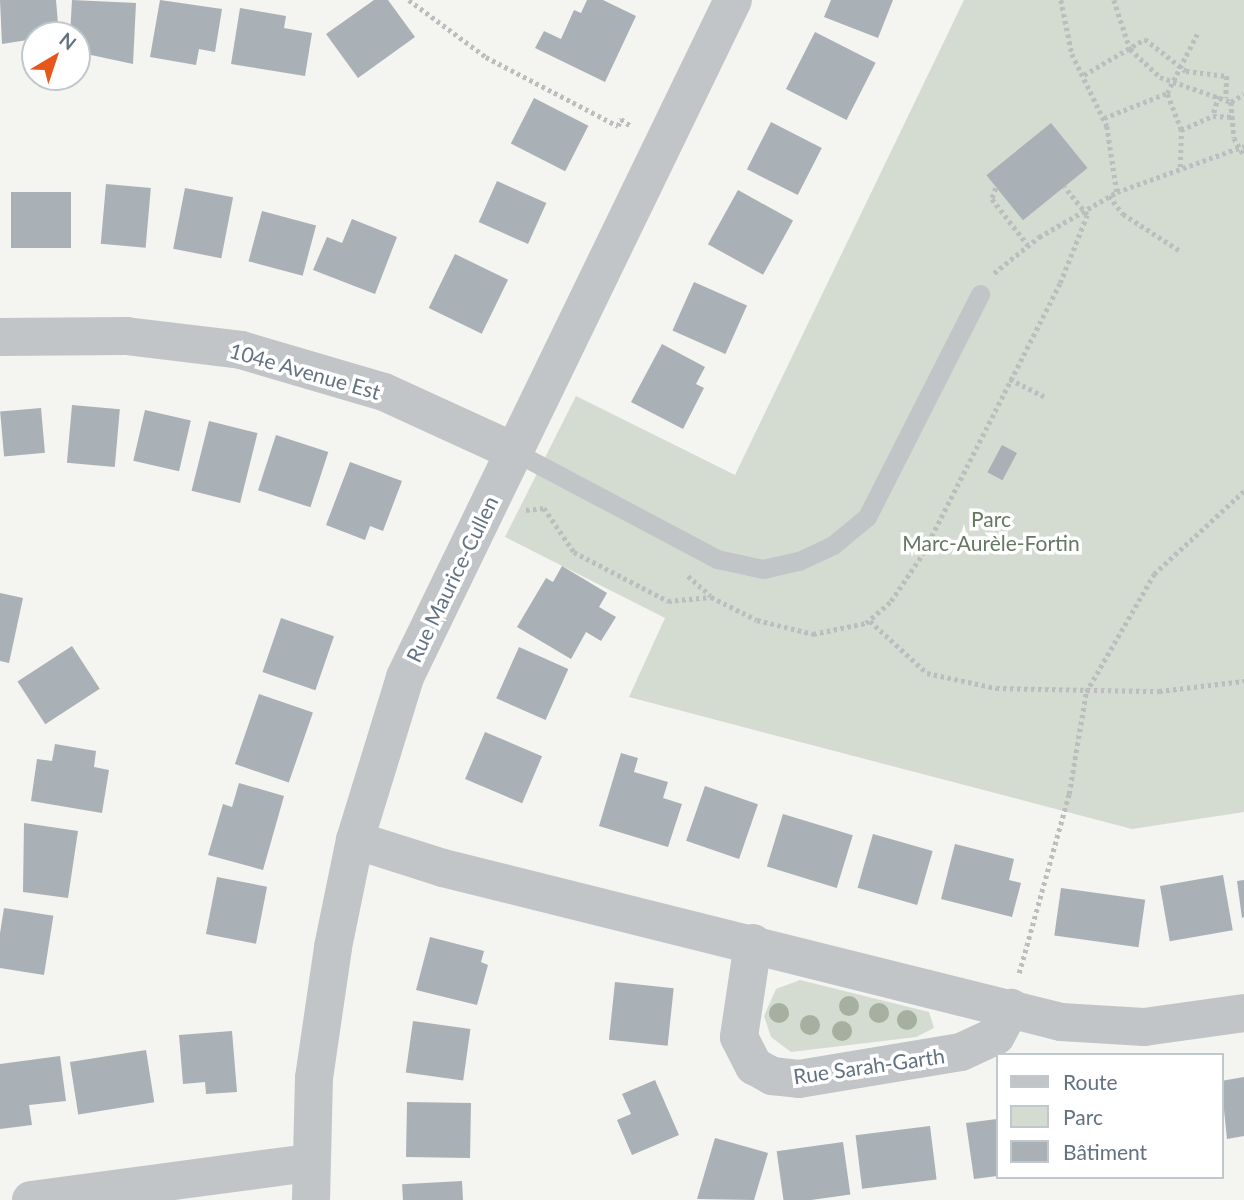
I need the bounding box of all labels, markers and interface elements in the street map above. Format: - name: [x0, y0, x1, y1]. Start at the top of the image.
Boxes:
- north arrow: [21, 21, 91, 91]
- text: N: [55, 27, 81, 54]
- street label: 104e Avenue Est: [226, 337, 384, 405]
- street label: Rue Maurice-Cullen: [401, 492, 503, 666]
- park label: Parc Marc-Aurèle-Fortin: [902, 506, 1080, 556]
- street label: Rue Sarah-Garth: [792, 1043, 946, 1089]
- legend: [996, 1053, 1223, 1179]
- text: Route: [1063, 1069, 1118, 1094]
- text: Parc: [1063, 1104, 1103, 1129]
- text: Bâtiment: [1063, 1139, 1147, 1164]

